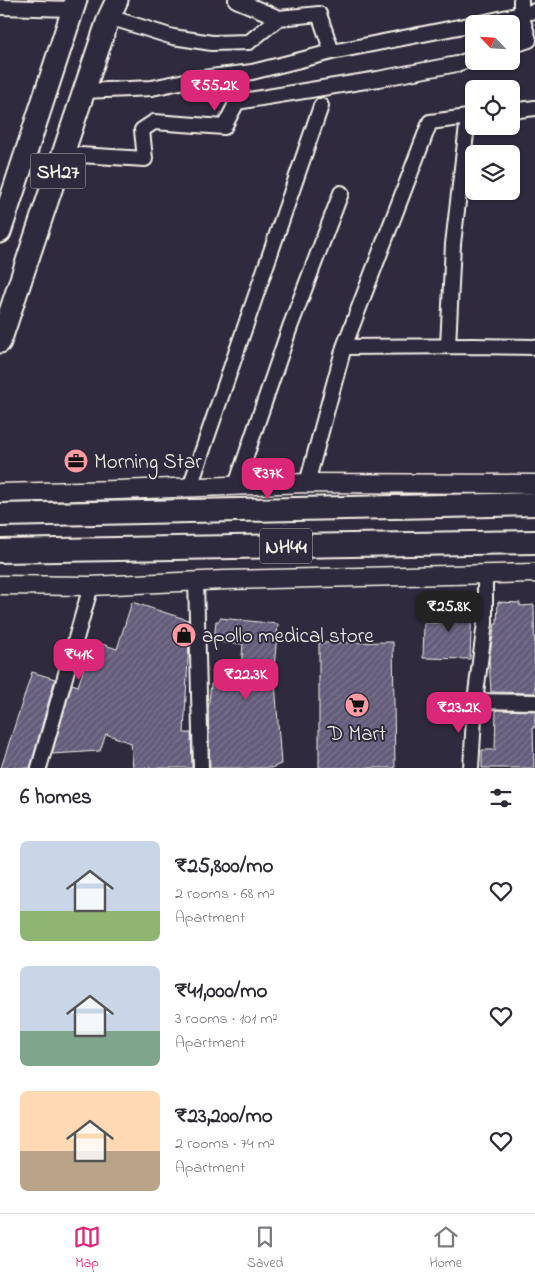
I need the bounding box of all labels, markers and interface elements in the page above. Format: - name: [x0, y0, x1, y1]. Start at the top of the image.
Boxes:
- north arrow: [465, 15, 520, 70]
- map controls: [465, 15, 520, 200]
- pin: ₹55.2K: [174, 70, 256, 112]
- text: ₹55.2K: [192, 74, 238, 98]
- button: locate: [465, 80, 520, 135]
- button: layers: [465, 145, 520, 200]
- road number: SH27: [30, 154, 86, 188]
- office icon: Morning Star: [63, 448, 89, 474]
- place label: Morning Star: [94, 448, 202, 480]
- pin: ₹37K: [238, 458, 298, 500]
- text: ₹37K: [253, 462, 283, 486]
- road number: NH44: [260, 528, 312, 564]
- pin: ₹25.8K: [408, 590, 490, 633]
- text: ₹25.8K: [427, 595, 471, 619]
- shop icon: apollo medical store: [171, 622, 197, 648]
- place label: apollo medical store: [202, 622, 374, 652]
- pin: ₹41K: [49, 638, 109, 681]
- text: ₹41K: [64, 643, 94, 667]
- pin: ₹22.3K: [205, 658, 287, 701]
- text: ₹22.3K: [224, 663, 268, 687]
- supermarket icon: D Mart: [344, 692, 370, 718]
- pin: ₹23.2K: [418, 692, 500, 734]
- text: ₹23.2K: [437, 696, 481, 720]
- place label: D Mart: [327, 720, 386, 750]
- text: 6 homes: [20, 783, 92, 813]
- icon: filters: [487, 784, 515, 812]
- text: ₹25,800/mo: [175, 852, 273, 882]
- icon: home: [60, 861, 120, 921]
- icon: heart: [487, 877, 515, 905]
- text: 2 rooms · 68 m²: [175, 882, 275, 906]
- text: Apartment: [175, 906, 245, 930]
- text: ₹41,000/mo: [175, 977, 267, 1007]
- icon: home: [60, 986, 120, 1046]
- icon: heart: [487, 1002, 515, 1030]
- text: 3 rooms · 101 m²: [175, 1007, 277, 1031]
- text: Apartment: [175, 1031, 245, 1055]
- text: ₹23,200/mo: [175, 1102, 273, 1132]
- icon: home: [60, 1111, 120, 1171]
- icon: heart: [487, 1127, 515, 1155]
- text: 2 rooms · 74 m²: [175, 1132, 275, 1156]
- text: Apartment: [175, 1156, 245, 1180]
- tab: Map: [73, 1223, 101, 1274]
- tab: Saved: [247, 1223, 283, 1274]
- tab: Home: [429, 1223, 462, 1274]

